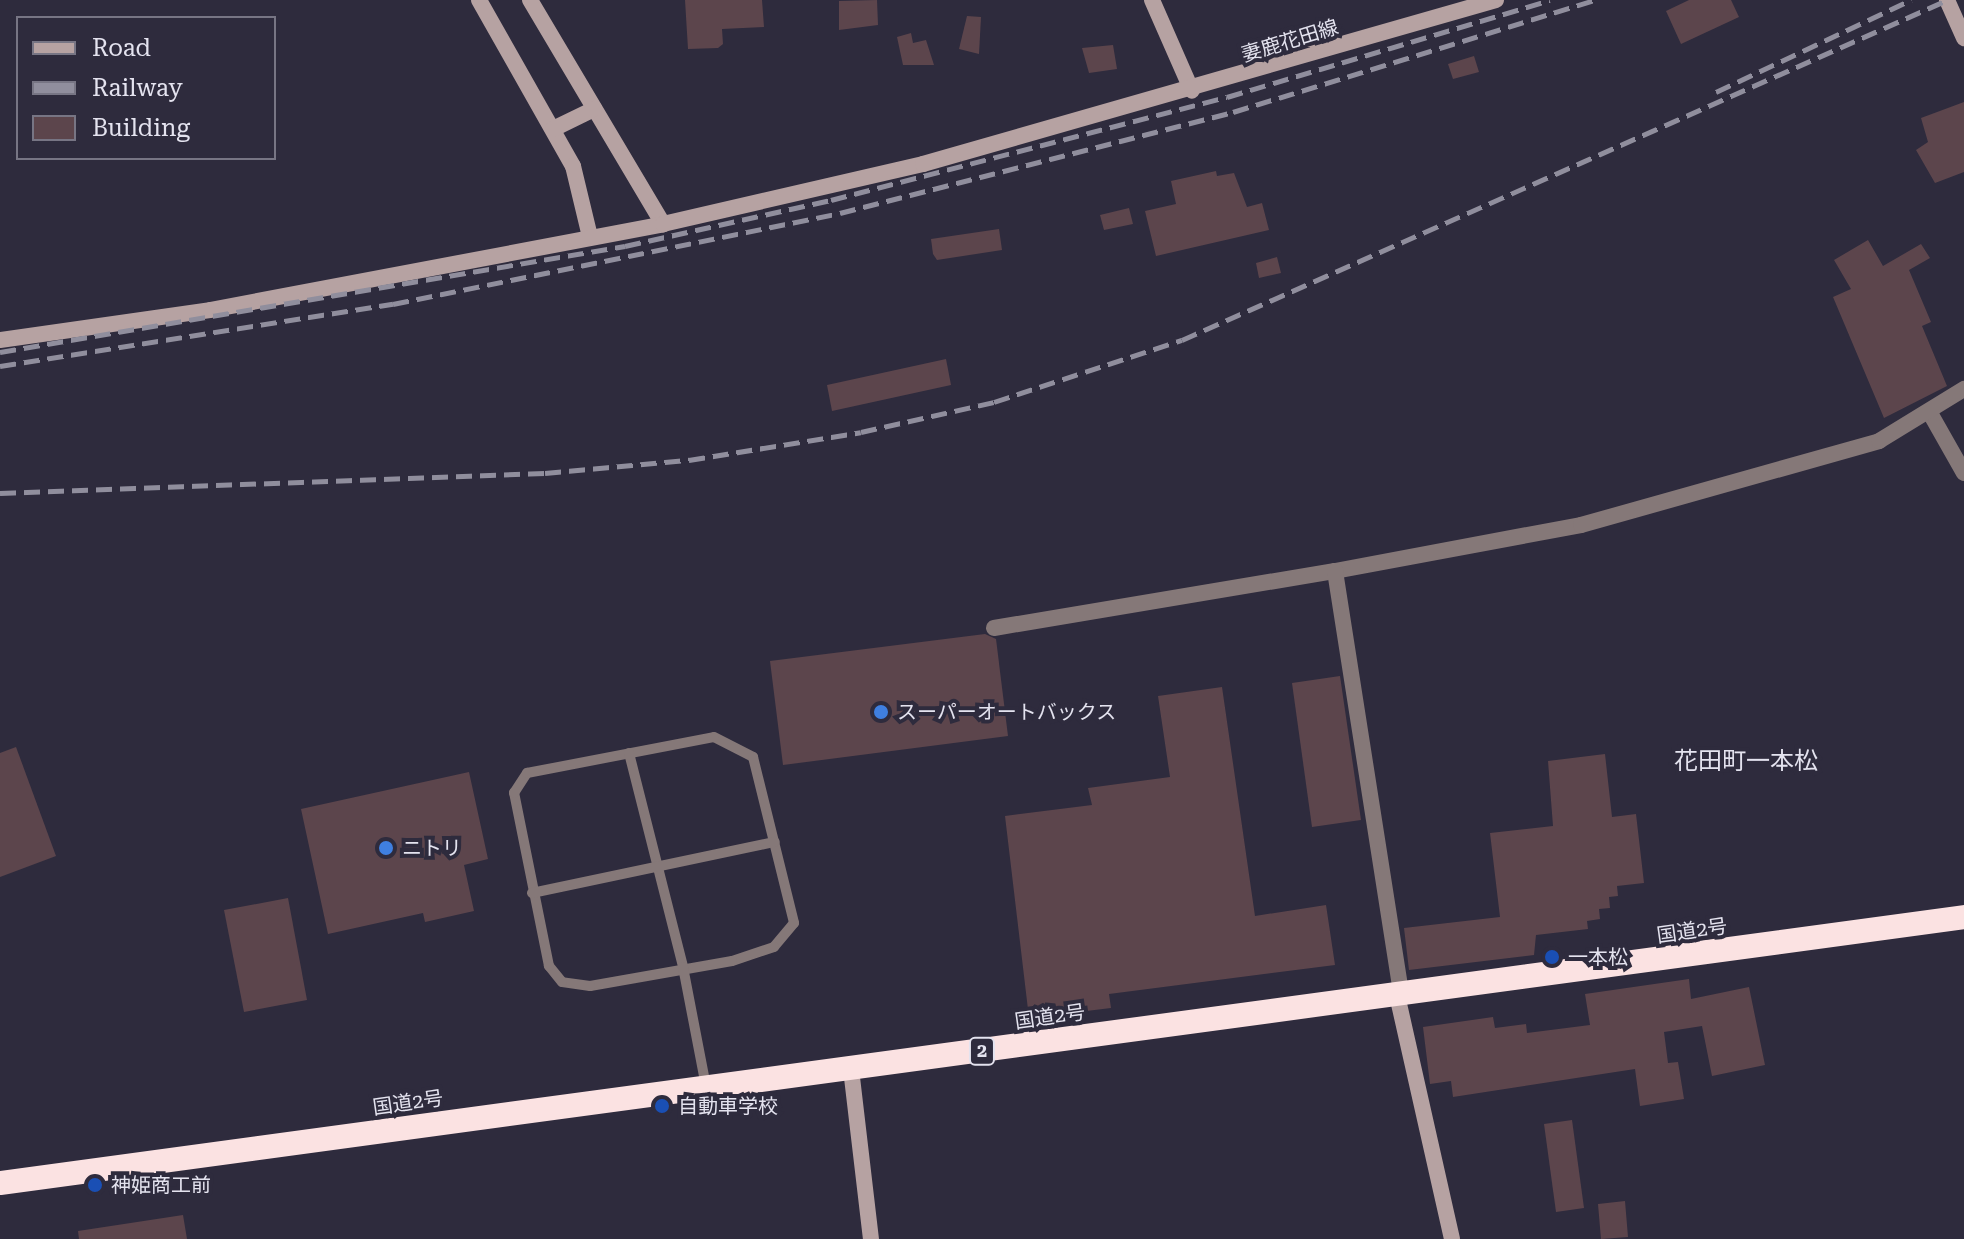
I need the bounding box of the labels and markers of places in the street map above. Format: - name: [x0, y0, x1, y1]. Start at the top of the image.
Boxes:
- place label: スーパーオートバックス: [897, 700, 1117, 724]
- marker: スーパーオートバックス: [872, 703, 890, 721]
- place label: ニトリ: [402, 836, 462, 860]
- marker: ニトリ: [377, 839, 395, 857]
- place label: 一本松: [1568, 945, 1628, 969]
- marker: 一本松: [1543, 948, 1561, 966]
- place label: 自動車学校: [678, 1094, 778, 1118]
- marker: 自動車学校: [653, 1097, 671, 1115]
- place label: 神姫商工前: [111, 1173, 211, 1197]
- marker: 神姫商工前: [86, 1176, 104, 1194]

